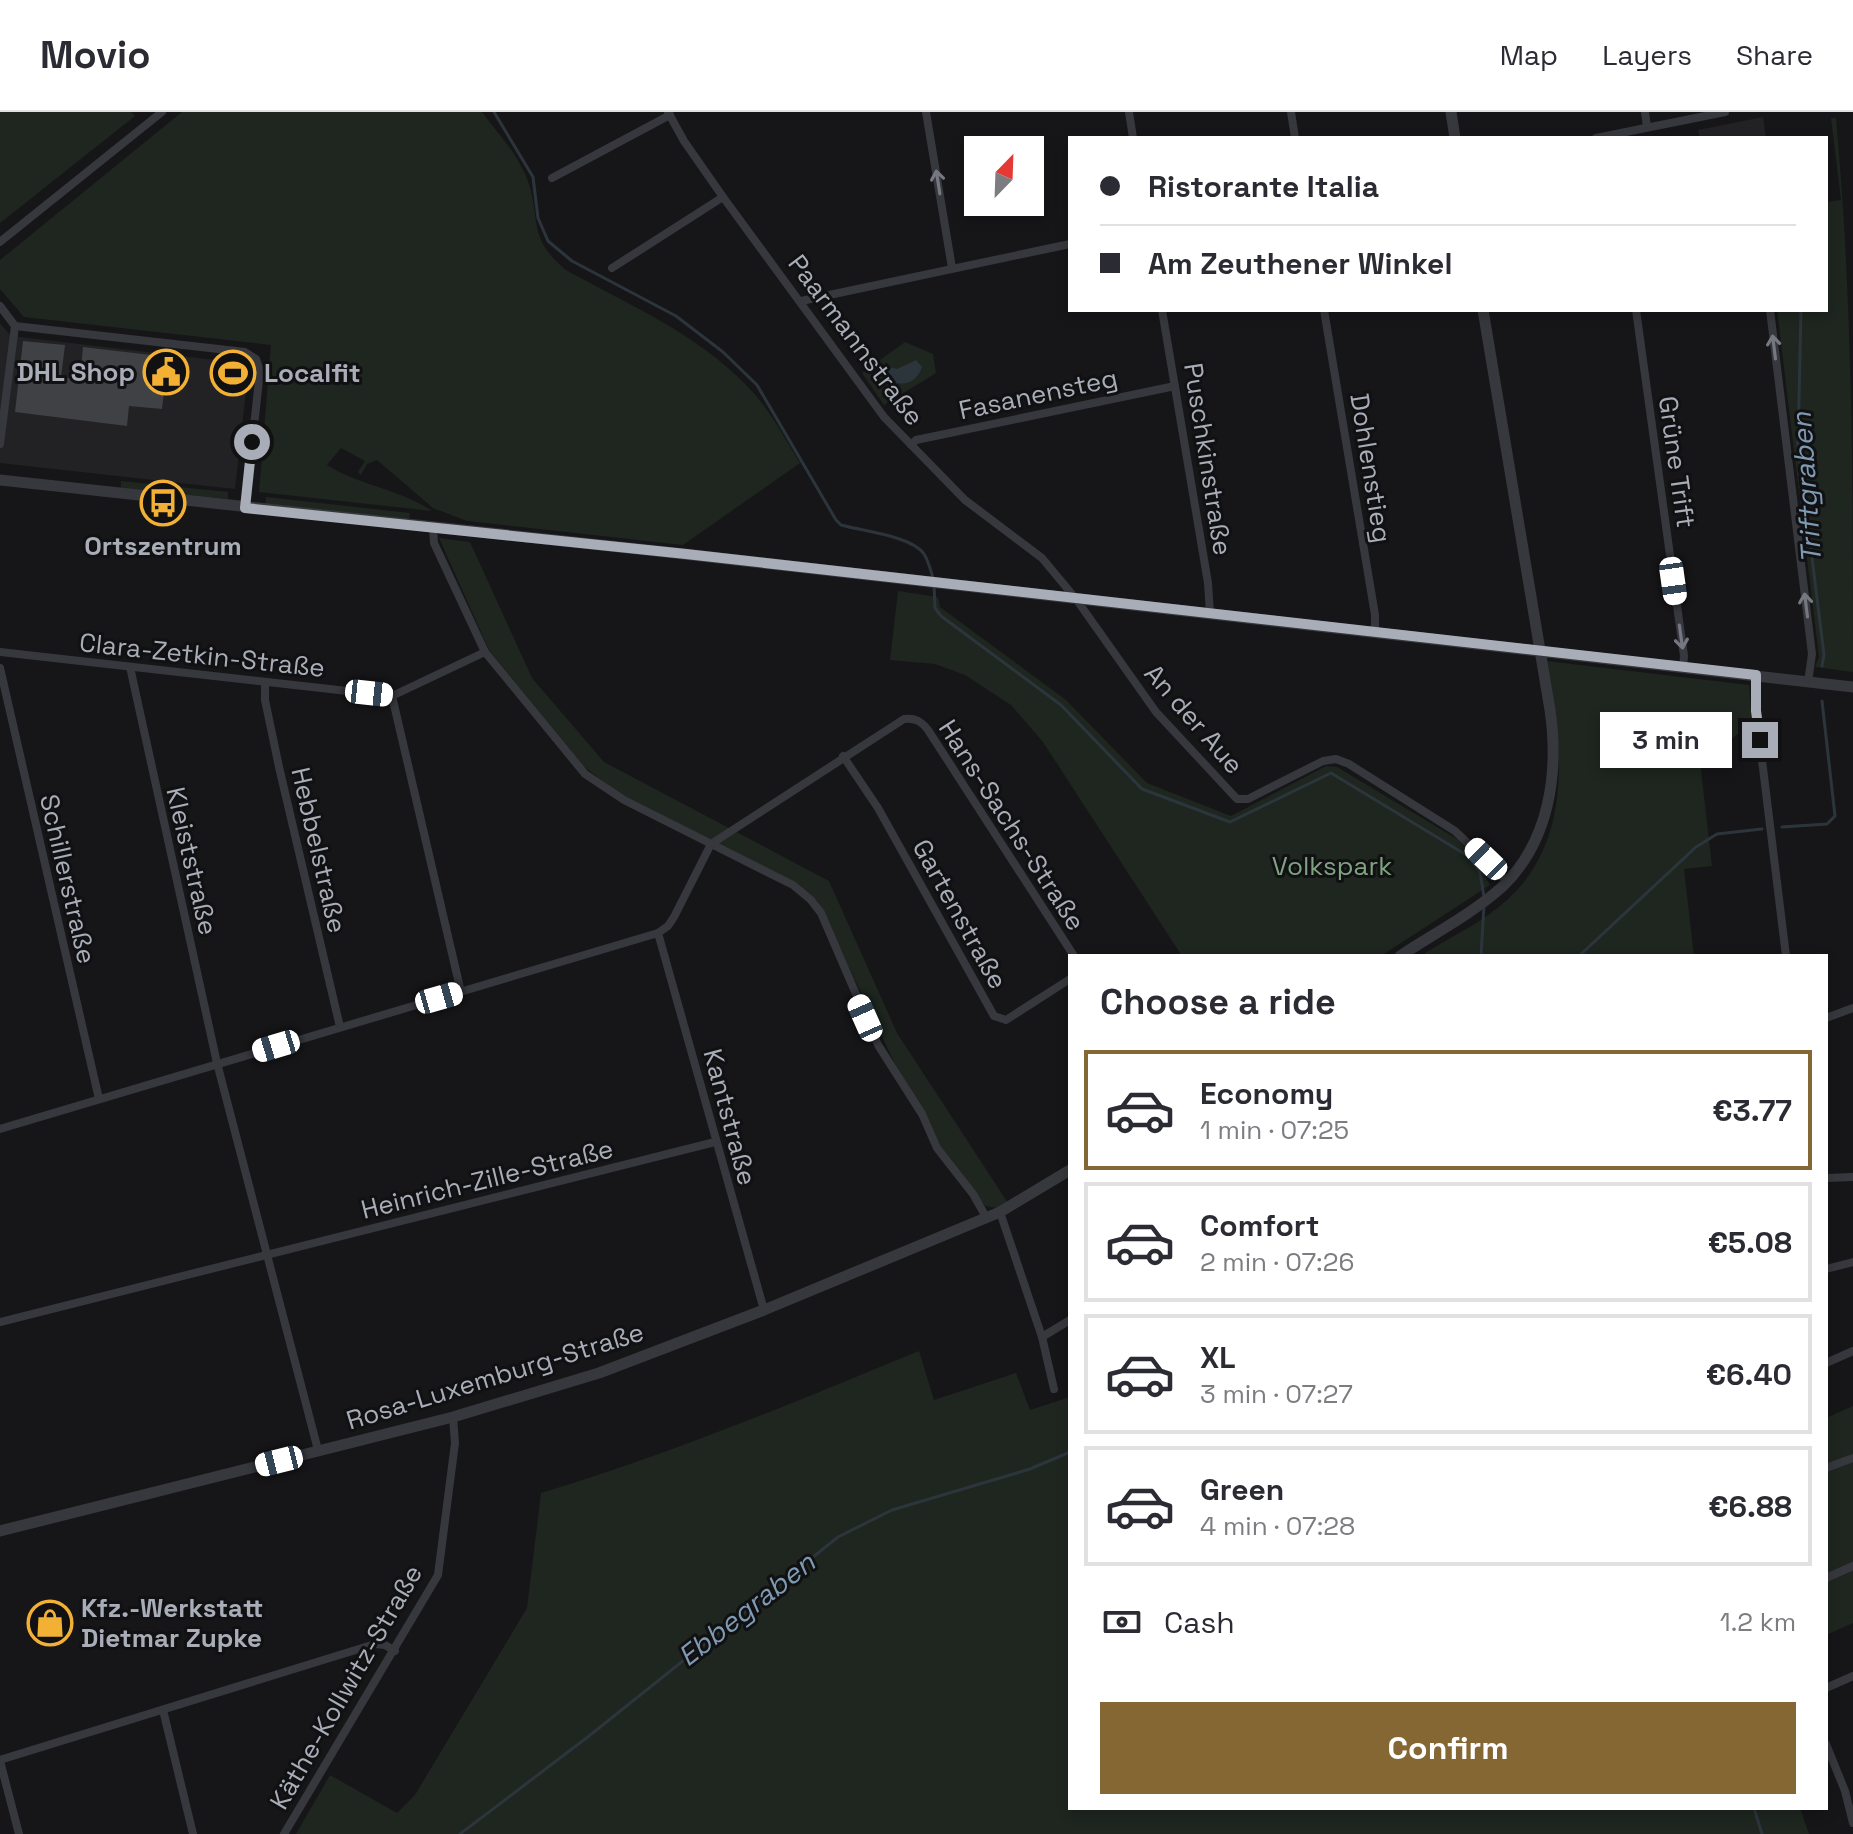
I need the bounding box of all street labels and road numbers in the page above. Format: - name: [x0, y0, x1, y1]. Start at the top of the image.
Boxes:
- street label: Paarmannstraße: [781, 248, 931, 432]
- street label: Puschkinstraße: [1176, 360, 1240, 558]
- street label: Fasanensteg: [955, 361, 1121, 427]
- street label: Dohlenstieg: [1342, 391, 1400, 545]
- street label: Grüne Trift: [1651, 394, 1703, 530]
- street label: Clara-Zetkin-Straße: [78, 625, 326, 685]
- street label: An der Aue: [1137, 657, 1251, 781]
- street label: Hans-Sachs-Straße: [931, 713, 1093, 937]
- street label: Hebbelstraße: [283, 764, 355, 936]
- street label: Kleiststraße: [158, 784, 226, 938]
- street label: Schillerstraße: [32, 791, 104, 967]
- street label: Gartenstraße: [905, 833, 1015, 995]
- street label: Kantstraße: [695, 1045, 765, 1189]
- street label: Heinrich-Zille-Straße: [357, 1131, 617, 1227]
- street label: Rosa-Luxemburg-Straße: [342, 1315, 648, 1437]
- street label: Käthe-Kollwitz-Straße: [262, 1559, 430, 1815]

